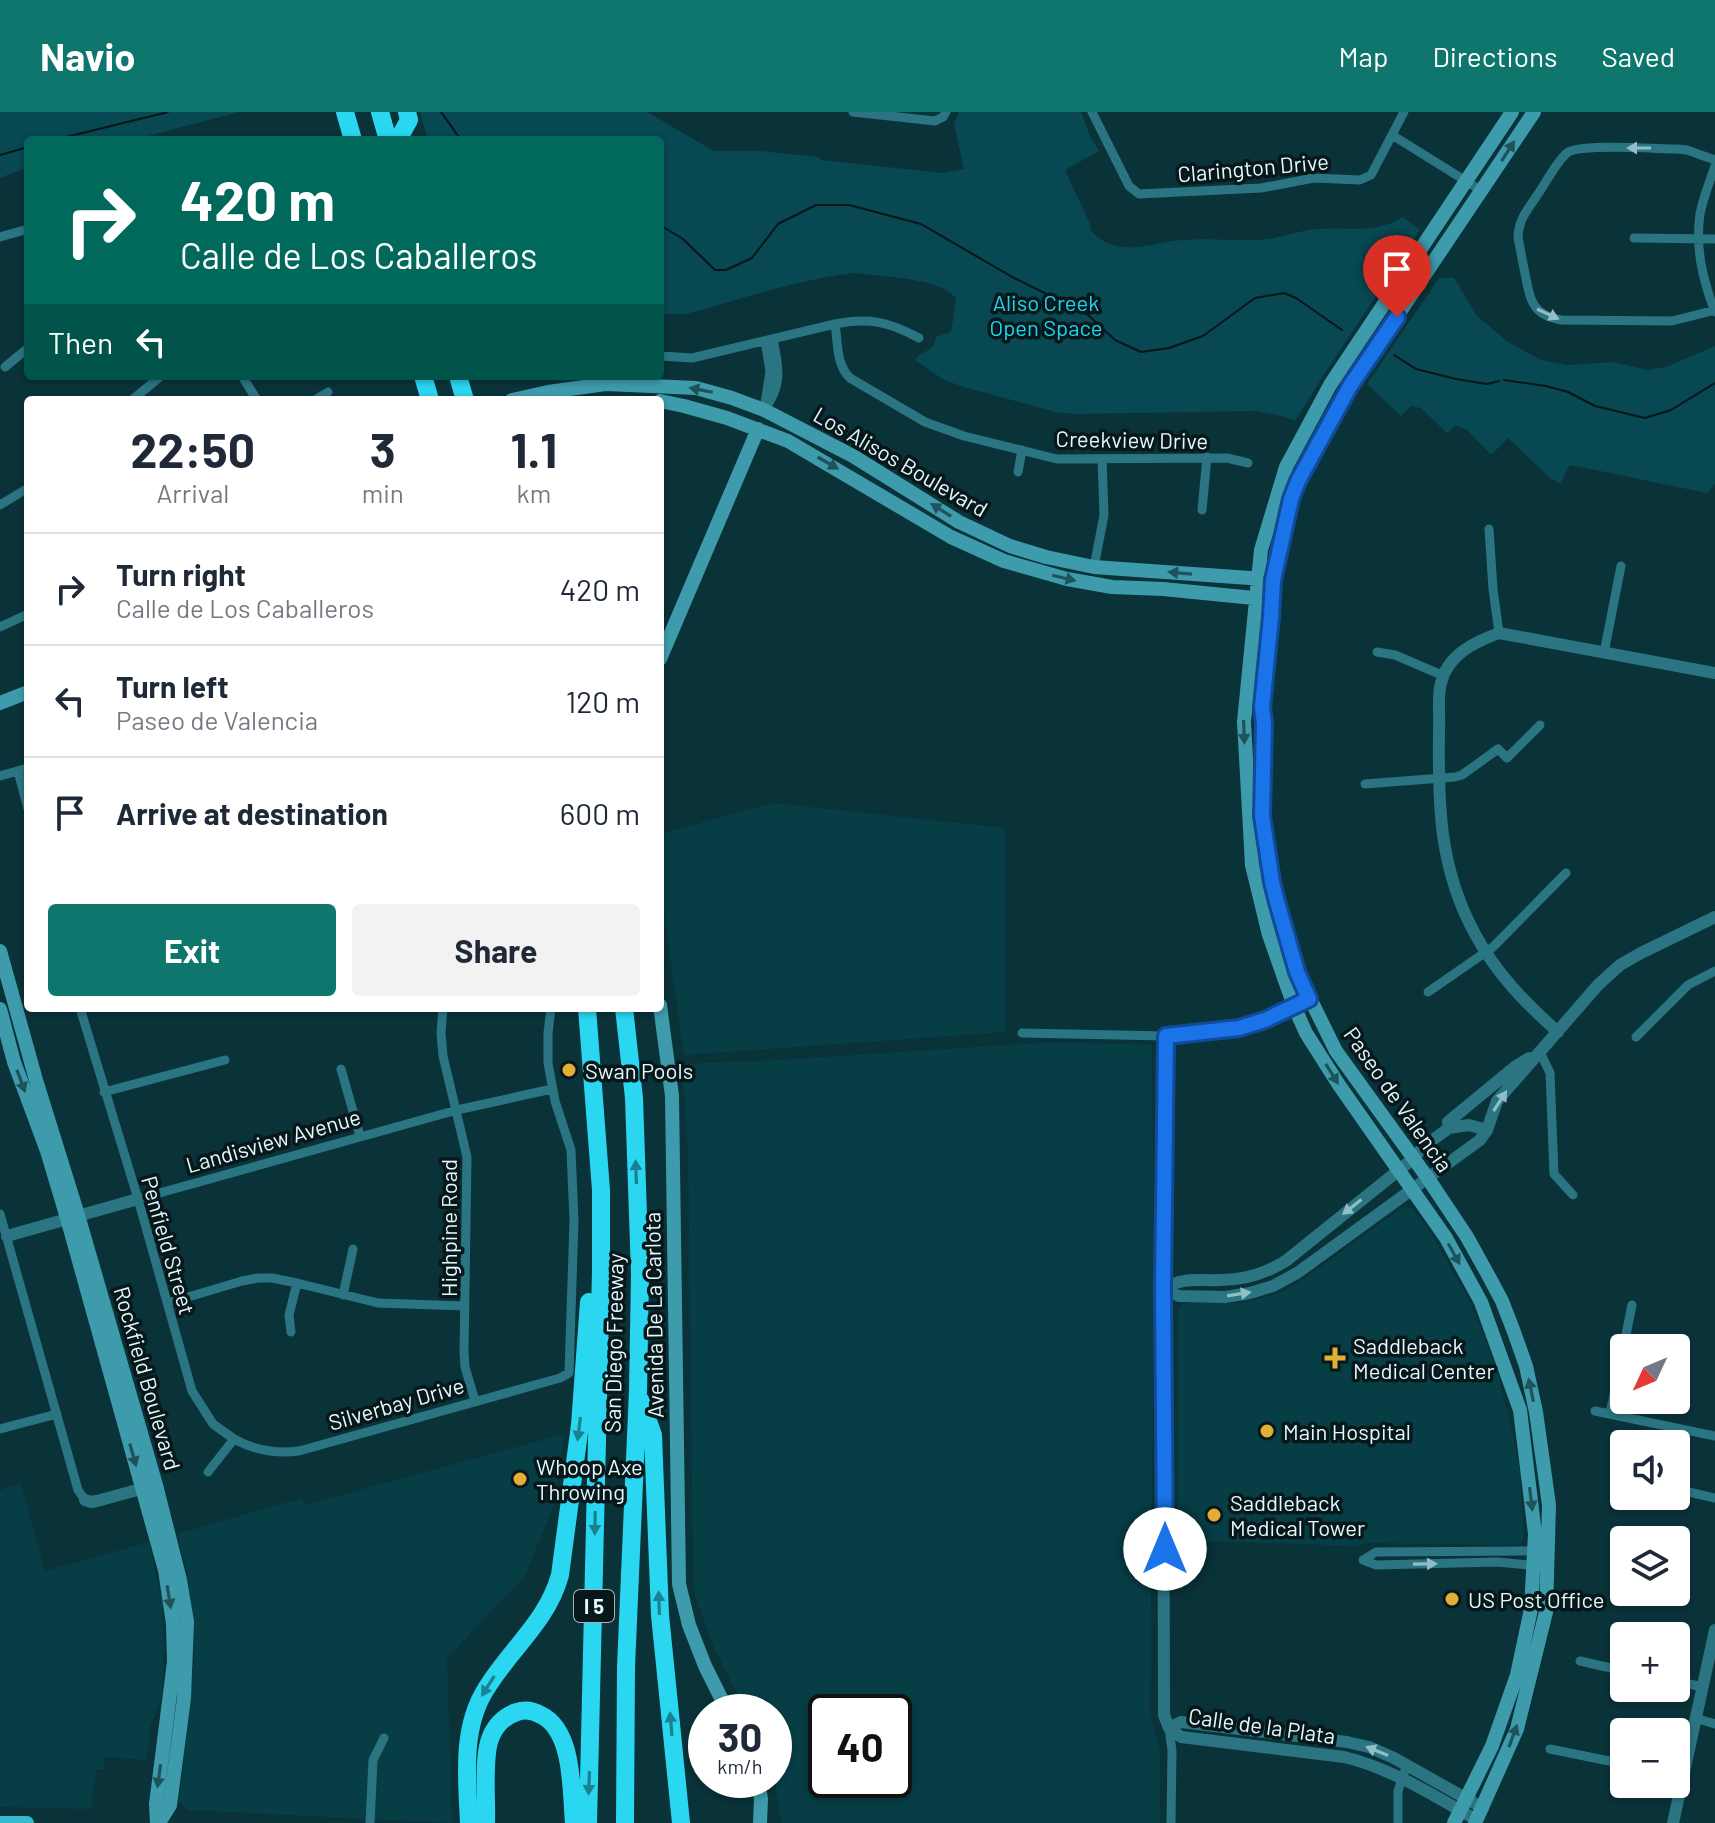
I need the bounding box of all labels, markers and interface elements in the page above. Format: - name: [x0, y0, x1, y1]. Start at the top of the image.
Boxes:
- text: Navio: [40, 33, 135, 79]
- text: Map: [1339, 39, 1388, 73]
- text: Directions: [1432, 39, 1558, 73]
- text: Saved: [1602, 39, 1675, 73]
- one-way arrow: [1500, 141, 1515, 162]
- one-way arrow: [1626, 142, 1651, 155]
- street label: Clarington Drive: [1176, 147, 1330, 187]
- text: 420 m: [180, 165, 335, 232]
- icon: right: [48, 168, 152, 272]
- text: Calle de Los Caballeros: [180, 233, 537, 276]
- pin: [1363, 235, 1431, 317]
- icon: arrive: [1375, 247, 1419, 291]
- park label: Aliso Creek Open Space: [990, 289, 1103, 340]
- one-way arrow: [1537, 307, 1560, 321]
- icon: left: [129, 320, 173, 364]
- text: Then: [48, 324, 113, 360]
- one-way arrow: [688, 384, 713, 396]
- street label: Los Alisos Boulevard: [809, 401, 993, 521]
- text: 22:50: [131, 420, 255, 478]
- text: 3: [370, 420, 396, 478]
- text: 1.1: [510, 420, 557, 478]
- street label: Creekview Drive: [1056, 425, 1208, 453]
- one-way arrow: [817, 456, 839, 470]
- text: Arrival: [156, 477, 229, 508]
- text: min: [362, 477, 404, 508]
- text: km: [517, 477, 551, 508]
- one-way arrow: [930, 504, 952, 518]
- text: Turn right: [116, 556, 246, 592]
- one-way arrow: [1167, 566, 1192, 579]
- icon: right: [48, 567, 92, 611]
- text: 420 m: [560, 571, 640, 607]
- one-way arrow: [1052, 572, 1077, 585]
- text: Calle de Los Caballeros: [116, 592, 374, 623]
- text: Turn left: [116, 668, 229, 704]
- icon: left: [48, 679, 92, 723]
- text: 120 m: [566, 683, 640, 719]
- text: Paseo de Valencia: [116, 704, 318, 735]
- one-way arrow: [1238, 720, 1251, 745]
- icon: arrive: [48, 791, 92, 835]
- text: Arrive at destination: [116, 795, 388, 831]
- text: 600 m: [560, 795, 640, 831]
- button: Exit: [48, 904, 336, 996]
- button: Share: [352, 904, 640, 996]
- street label: Paseo de Valencia: [1339, 1022, 1459, 1176]
- place label: Swan Pools: [585, 1057, 693, 1083]
- marker: Swan Pools: [560, 1061, 578, 1079]
- one-way arrow: [1324, 1063, 1338, 1085]
- one-way arrow: [15, 1069, 27, 1093]
- one-way arrow: [1492, 1090, 1506, 1112]
- street label: Landisview Avenue: [183, 1103, 363, 1177]
- street label: Highpine Road: [435, 1159, 461, 1297]
- one-way arrow: [630, 1159, 643, 1184]
- street label: Penfield Street: [137, 1173, 201, 1317]
- one-way arrow: [1342, 1198, 1363, 1214]
- street label: Avenida De La Carlota: [638, 1212, 668, 1418]
- one-way arrow: [1448, 1242, 1461, 1265]
- street label: San Diego Freeway: [598, 1253, 628, 1433]
- street label: Rockfield Boulevard: [109, 1283, 187, 1473]
- one-way arrow: [1226, 1288, 1251, 1300]
- place label: Saddleback Medical Center: [1353, 1332, 1495, 1383]
- north arrow: [1610, 1334, 1690, 1414]
- map controls: [1610, 1334, 1690, 1798]
- marker: Saddleback Medical Center: [1324, 1347, 1346, 1369]
- street label: Silverbay Drive: [325, 1371, 467, 1435]
- one-way arrow: [1524, 1377, 1537, 1402]
- one-way arrow: [573, 1417, 586, 1442]
- place label: Main Hospital: [1283, 1418, 1411, 1444]
- marker: Main Hospital: [1258, 1422, 1276, 1440]
- button: sound: [1610, 1430, 1690, 1510]
- one-way arrow: [128, 1443, 140, 1468]
- place label: Whoop Axe Throwing: [536, 1453, 643, 1504]
- marker: Whoop Axe Throwing: [511, 1470, 529, 1488]
- one-way arrow: [1524, 1487, 1537, 1512]
- place label: Saddleback Medical Tower: [1230, 1489, 1365, 1540]
- marker: Saddleback Medical Tower: [1205, 1506, 1223, 1524]
- position arrow: [1123, 1507, 1207, 1591]
- one-way arrow: [589, 1511, 602, 1536]
- button: layers: [1610, 1526, 1690, 1606]
- one-way arrow: [1413, 1557, 1438, 1570]
- one-way arrow: [163, 1585, 176, 1610]
- place label: US Post Office: [1468, 1586, 1605, 1612]
- road number: I 5: [574, 1590, 614, 1622]
- one-way arrow: [653, 1590, 666, 1615]
- marker: US Post Office: [1443, 1590, 1461, 1608]
- button: +: [1610, 1622, 1690, 1702]
- one-way arrow: [481, 1676, 496, 1697]
- speed limit sign: 40: [808, 1694, 912, 1798]
- street label: Calle de la Plata: [1187, 1702, 1337, 1748]
- one-way arrow: [664, 1711, 677, 1736]
- text: 30: [718, 1712, 762, 1760]
- button: −: [1610, 1718, 1690, 1798]
- one-way arrow: [1508, 1724, 1520, 1748]
- one-way arrow: [1365, 1744, 1389, 1757]
- text: km/h: [717, 1754, 763, 1778]
- one-way arrow: [152, 1764, 165, 1789]
- one-way arrow: [583, 1771, 595, 1796]

